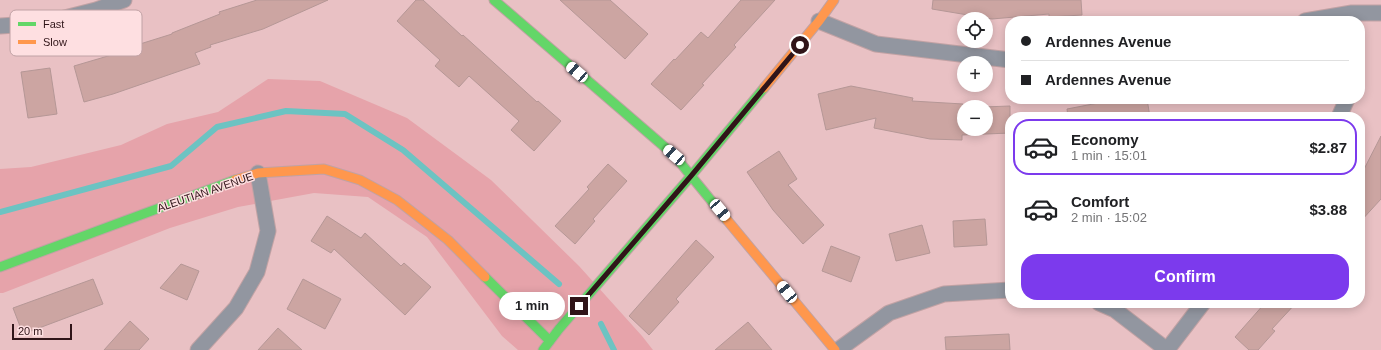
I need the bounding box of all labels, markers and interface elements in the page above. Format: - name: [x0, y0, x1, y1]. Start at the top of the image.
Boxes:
- legend: [10, 10, 142, 56]
- map controls: [957, 12, 993, 136]
- button: locate: [957, 12, 993, 48]
- text: Fast: [43, 18, 64, 30]
- text: Ardennes Avenue: [1045, 33, 1171, 50]
- text: Slow: [43, 36, 67, 48]
- route start: [791, 36, 809, 54]
- button: +: [957, 56, 993, 92]
- car: [564, 60, 590, 84]
- text: Ardennes Avenue: [1045, 71, 1171, 88]
- button: −: [957, 100, 993, 136]
- icon: car: [1023, 129, 1059, 165]
- text: Economy: [1071, 131, 1139, 148]
- text: $2.87: [1309, 139, 1347, 156]
- car: [661, 143, 687, 167]
- text: 1 min · 15:01: [1071, 148, 1147, 163]
- street label: ALEUTIAN AVENUE: [155, 170, 255, 214]
- icon: car: [1023, 191, 1059, 227]
- text: Comfort: [1071, 193, 1129, 210]
- car: [708, 197, 732, 223]
- text: $3.88: [1309, 201, 1347, 218]
- text: 2 min · 15:02: [1071, 210, 1147, 225]
- button: Confirm: [1021, 254, 1349, 300]
- car: [775, 279, 799, 305]
- callout: 1 min: [499, 292, 565, 320]
- route end: [570, 297, 588, 315]
- text: 1 min: [515, 298, 549, 313]
- scale bar: [12, 322, 72, 341]
- text: 20 m: [18, 325, 42, 337]

